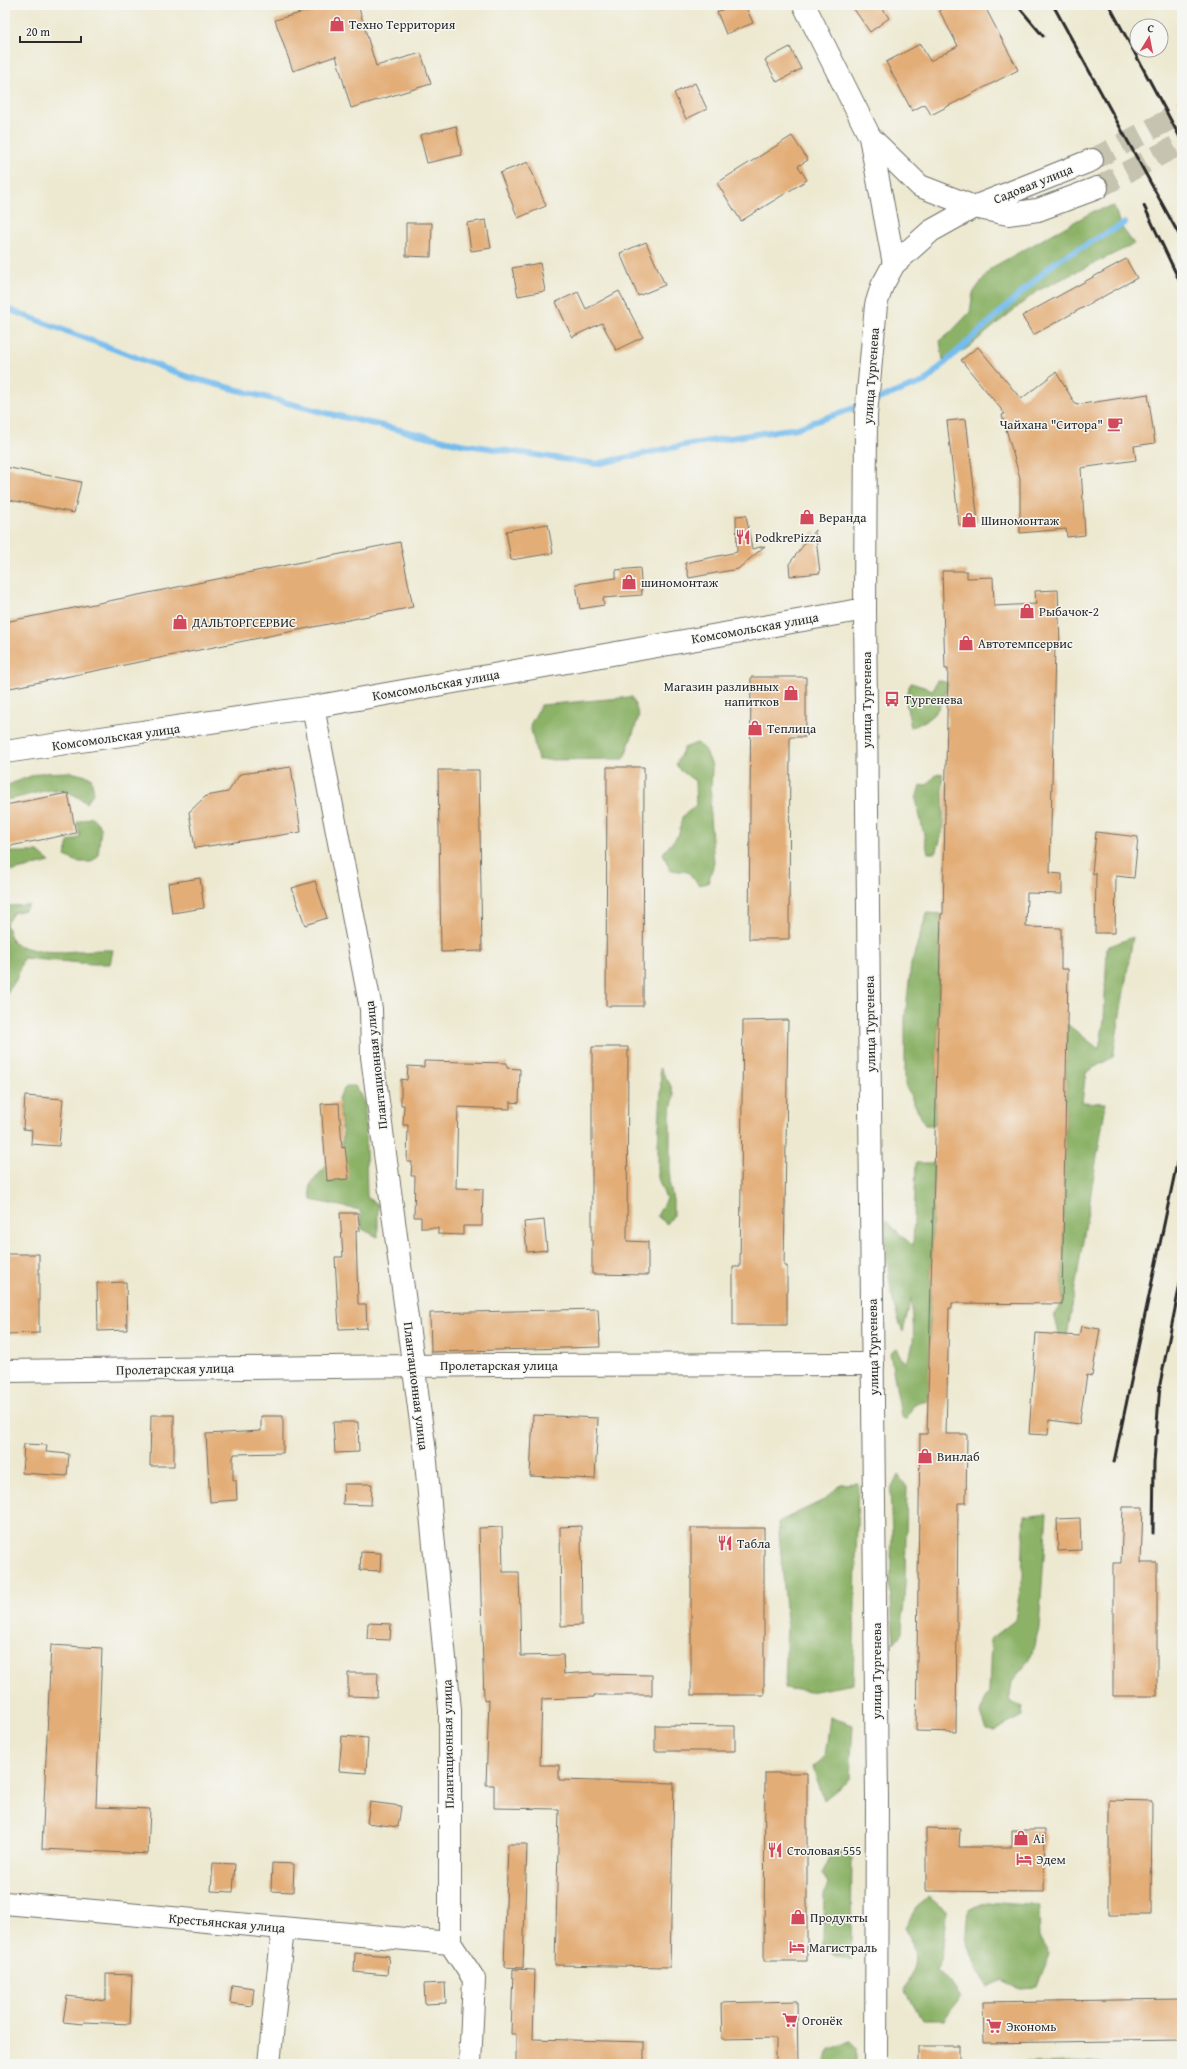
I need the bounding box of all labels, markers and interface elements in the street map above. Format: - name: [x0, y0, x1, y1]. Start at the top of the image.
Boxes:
- shop icon: Техно Территория: [328, 15, 346, 33]
- place label: Техно Территория: [349, 15, 456, 34]
- scale bar: [20, 18, 81, 44]
- north arrow: [1129, 18, 1169, 58]
- text: С: [1146, 20, 1155, 37]
- text: 20 m: [26, 23, 50, 40]
- street label: Садовая улица: [990, 159, 1076, 209]
- street label: улица Тургенева: [858, 326, 884, 426]
- place label: Чайхана "Ситора": [999, 415, 1103, 434]
- cafe icon: Чайхана "Ситора": [1106, 415, 1124, 433]
- shop icon: Веранда: [798, 508, 816, 526]
- place label: Веранда: [819, 508, 867, 527]
- shop icon: Шиномонтаж: [960, 511, 978, 529]
- place label: Шиномонтаж: [981, 511, 1060, 530]
- restaurant icon: PodkrePizza: [734, 528, 752, 546]
- place label: PodkrePizza: [755, 528, 822, 547]
- shop icon: шиномонтаж: [620, 573, 638, 591]
- place label: шиномонтаж: [641, 573, 719, 592]
- shop icon: Рыбачок-2: [1018, 602, 1036, 620]
- place label: Рыбачок-2: [1039, 602, 1099, 621]
- street label: Комсомольская улица: [690, 607, 821, 649]
- shop icon: ДАЛЬТОРГСЕРВИС: [171, 613, 189, 631]
- place label: ДАЛЬТОРГСЕРВИС: [191, 613, 296, 632]
- shop icon: Автотемпсервис: [957, 634, 975, 652]
- place label: Автотемпсервис: [978, 634, 1073, 653]
- street label: улица Тургенева: [857, 651, 876, 749]
- street label: Комсомольская улица: [371, 664, 502, 706]
- place label: Магазин разливных напитков: [664, 677, 779, 711]
- shop icon: Магазин разливных напитков: [782, 684, 800, 702]
- bus stop icon: Тургенева: [883, 690, 901, 708]
- place label: Тургенева: [904, 690, 964, 709]
- street label: Комсомольская улица: [51, 719, 182, 755]
- shop icon: Теплица: [746, 719, 764, 737]
- place label: Теплица: [767, 719, 817, 738]
- street label: улица Тургенева: [860, 975, 880, 1073]
- street label: Плантационная улица: [360, 999, 392, 1130]
- street label: улица Тургенева: [863, 1298, 883, 1396]
- street label: Плантационная улица: [399, 1321, 433, 1452]
- street label: Пролетарская улица: [440, 1356, 559, 1375]
- street label: Пролетарская улица: [116, 1358, 235, 1380]
- shop icon: Винлаб: [916, 1447, 934, 1465]
- place label: Винлаб: [937, 1447, 980, 1466]
- restaurant icon: Табла: [716, 1534, 734, 1552]
- place label: Табла: [737, 1534, 771, 1553]
- street label: улица Тургенева: [867, 1622, 886, 1720]
- street label: Плантационная улица: [437, 1678, 459, 1809]
- shop icon: Ai: [1012, 1829, 1030, 1847]
- place label: Ai: [1033, 1829, 1045, 1848]
- restaurant icon: Столовая 555: [766, 1841, 784, 1859]
- place label: Столовая 555: [787, 1841, 862, 1860]
- hotel icon: Эдем: [1015, 1850, 1033, 1868]
- place label: Эдем: [1036, 1850, 1066, 1869]
- street label: Крестьянская улица: [168, 1908, 287, 1938]
- shop icon: Продукты: [789, 1908, 807, 1926]
- place label: Продукты: [810, 1908, 868, 1927]
- hotel icon: Магистраль: [788, 1938, 806, 1956]
- place label: Магистраль: [809, 1938, 877, 1957]
- supermarket icon: Огонёк: [781, 2011, 799, 2029]
- place label: Огонёк: [802, 2011, 843, 2030]
- supermarket icon: Экономь: [985, 2017, 1003, 2035]
- place label: Экономь: [1006, 2017, 1056, 2036]

